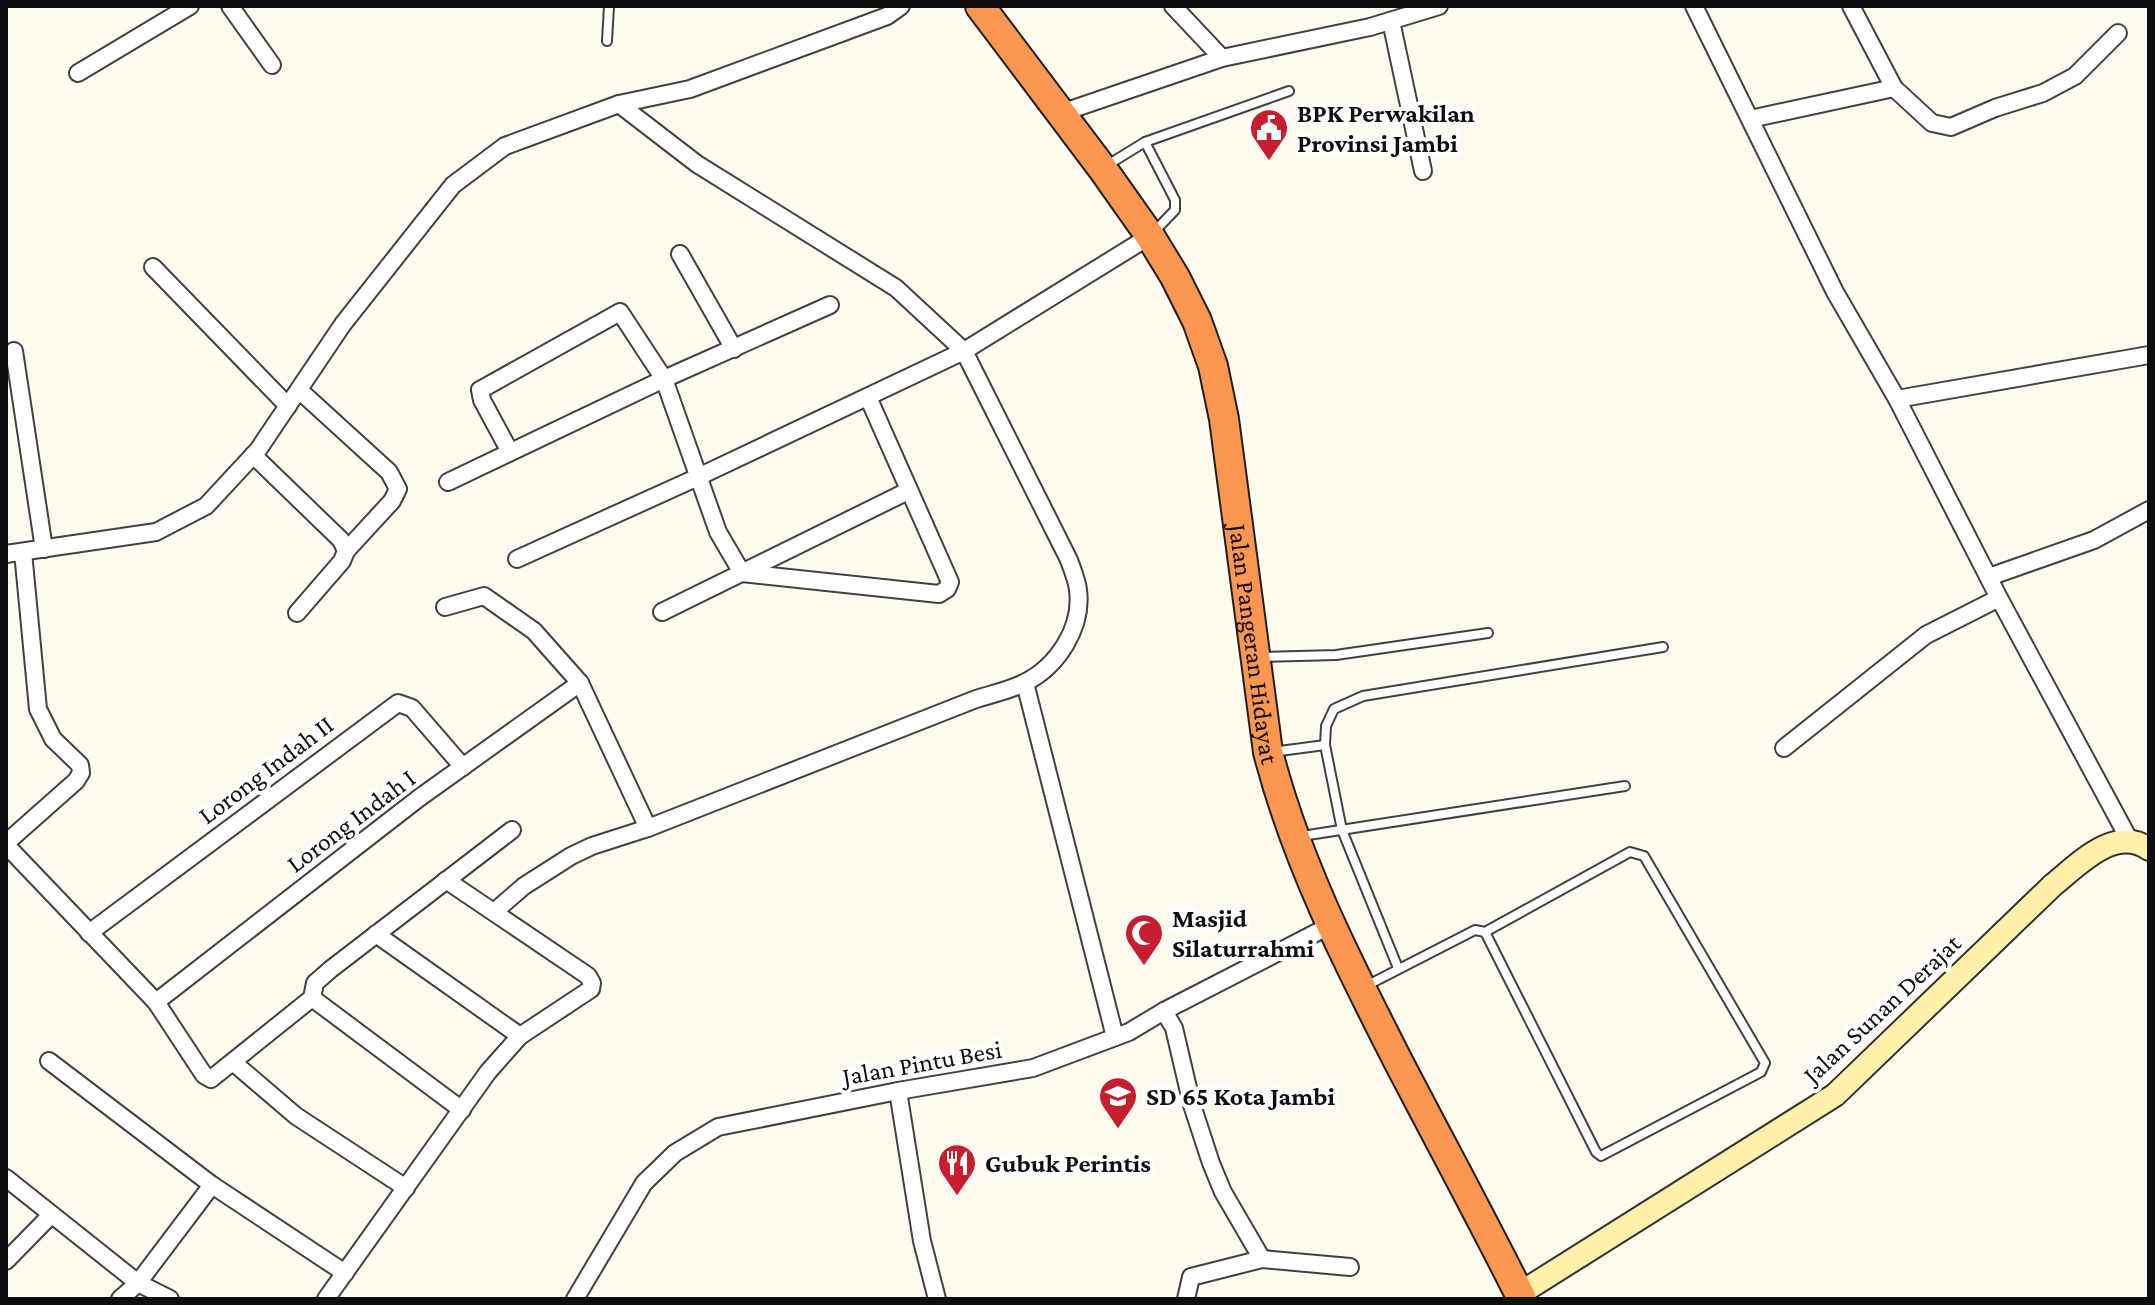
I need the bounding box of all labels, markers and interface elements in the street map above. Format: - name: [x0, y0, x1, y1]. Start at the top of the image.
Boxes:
- place label: BPK Perwakilan Provinsi Jambi: [1297, 99, 1475, 158]
- public building icon: BPK Perwakilan Provinsi Jambi: [1248, 107, 1290, 162]
- street label: Jalan Pangeran Hidayat: [1223, 520, 1285, 768]
- street label: Lorong Indah II: [193, 710, 339, 830]
- street label: Lorong Indah I: [281, 763, 421, 879]
- place label: Masjid Silaturrahmi: [1172, 904, 1315, 963]
- mosque icon: Masjid Silaturrahmi: [1123, 912, 1165, 967]
- street label: Jalan Sunan Derajat: [1796, 928, 1967, 1091]
- street label: Jalan Pintu Besi: [838, 1035, 1004, 1092]
- school or university icon: SD 65 Kota Jambi: [1097, 1075, 1139, 1130]
- place label: SD 65 Kota Jambi: [1146, 1082, 1335, 1111]
- restaurant icon: Gubuk Perintis: [936, 1142, 978, 1197]
- place label: Gubuk Perintis: [985, 1149, 1151, 1178]

